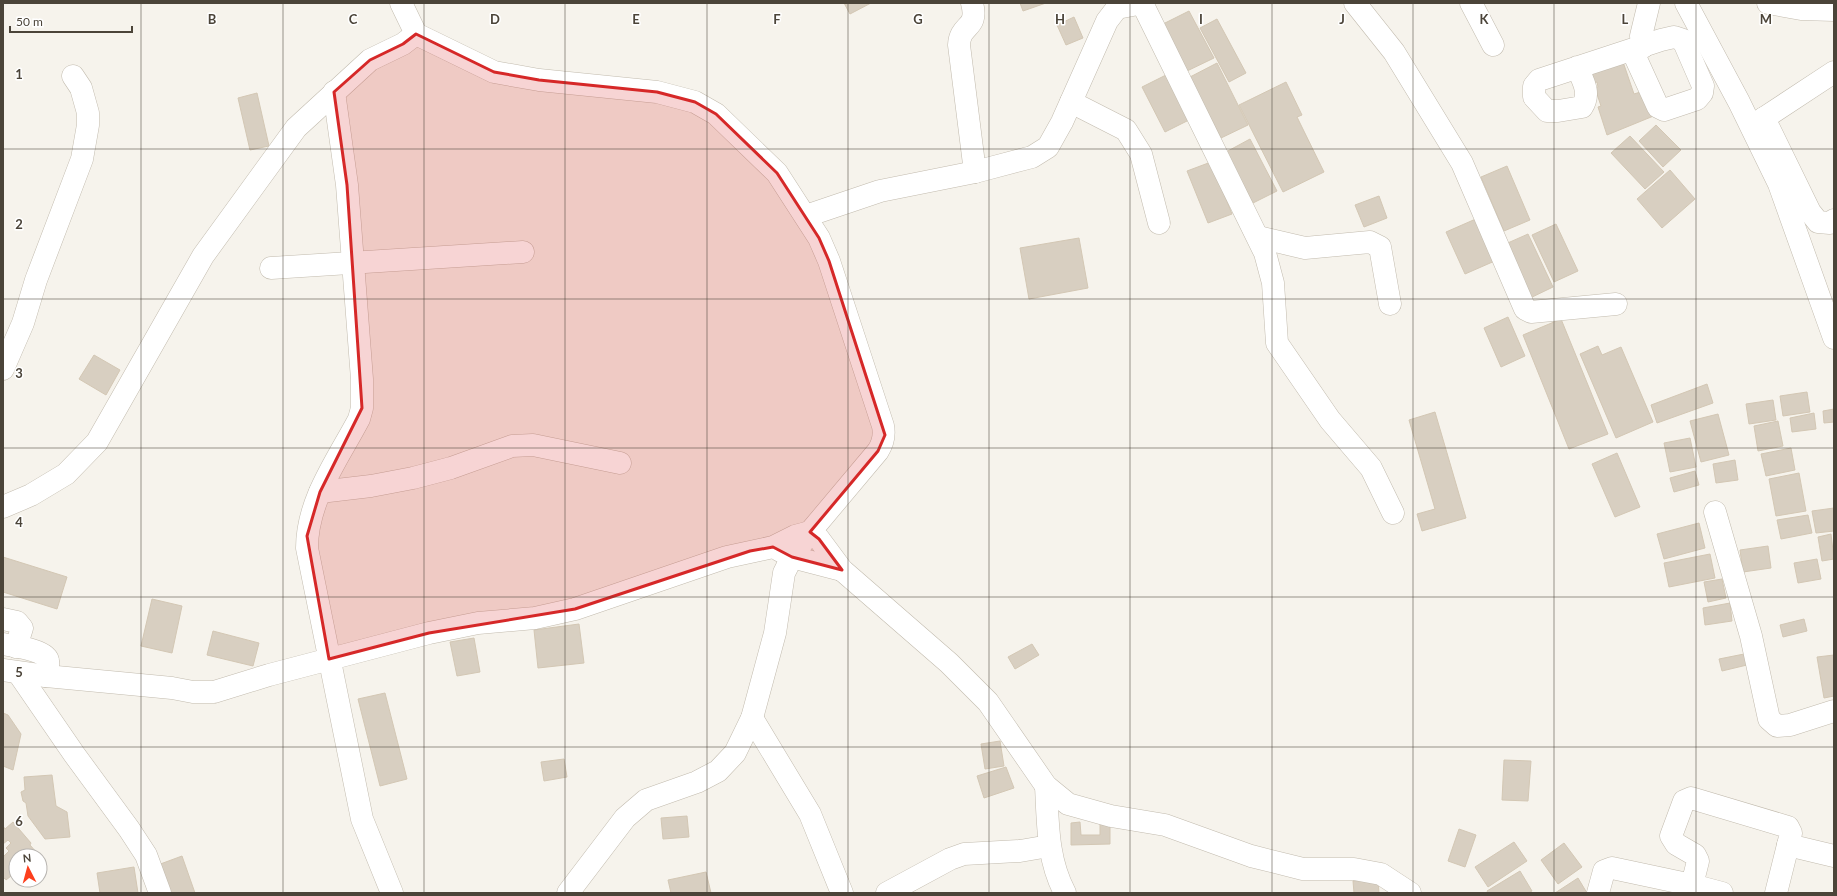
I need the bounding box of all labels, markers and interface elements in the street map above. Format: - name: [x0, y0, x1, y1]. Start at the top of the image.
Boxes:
- scale bar: [10, 8, 132, 34]
- text: B: [208, 11, 217, 27]
- text: C: [349, 11, 358, 27]
- text: D: [490, 11, 500, 27]
- text: E: [632, 11, 640, 27]
- text: F: [773, 11, 781, 27]
- text: G: [913, 11, 923, 27]
- text: H: [1055, 11, 1065, 27]
- text: I: [1199, 11, 1203, 27]
- text: J: [1339, 11, 1345, 27]
- text: K: [1480, 11, 1490, 27]
- text: L: [1622, 11, 1629, 27]
- text: M: [1760, 11, 1772, 27]
- text: 50 m: [16, 14, 43, 29]
- text: 1: [15, 66, 23, 82]
- text: 2: [15, 216, 23, 232]
- text: 3: [15, 365, 23, 381]
- text: 4: [15, 514, 23, 530]
- text: 5: [15, 664, 23, 680]
- text: 6: [15, 813, 23, 829]
- north arrow: [8, 848, 48, 888]
- text: N: [22, 851, 32, 864]

